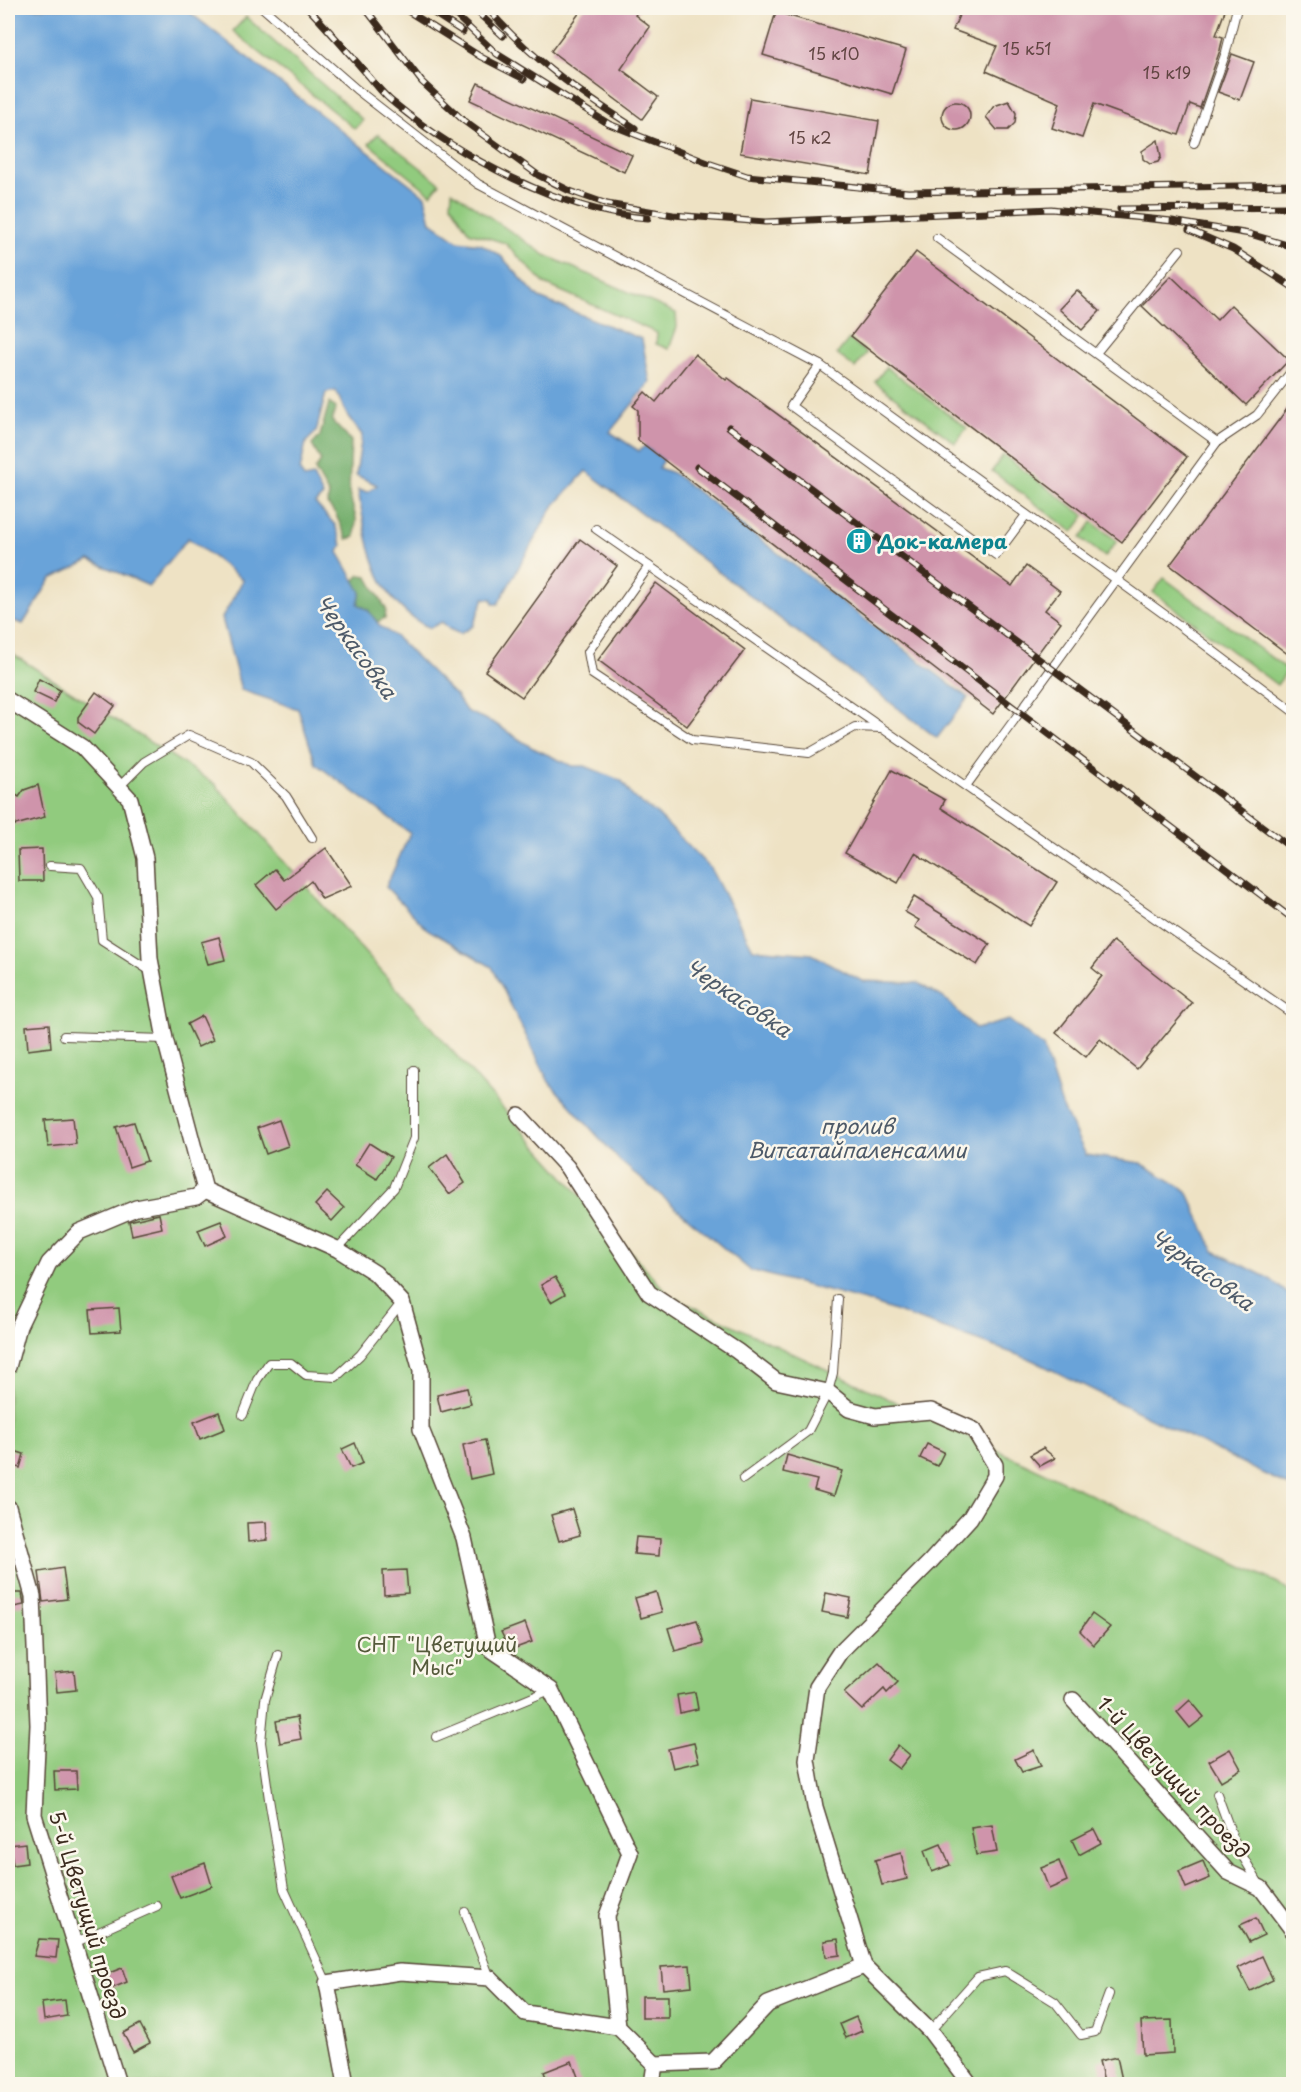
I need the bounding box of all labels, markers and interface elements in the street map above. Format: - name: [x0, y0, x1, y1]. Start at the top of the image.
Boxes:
- house number: 15 к51: [1002, 36, 1052, 60]
- house number: 15 к10: [809, 41, 859, 65]
- house number: 15 к19: [1143, 60, 1191, 84]
- house number: 15 к2: [788, 125, 832, 149]
- building icon: Док-камера: [844, 526, 874, 556]
- place label: Док-камера: [877, 526, 1008, 556]
- water label: Черкасовка: [308, 587, 406, 705]
- water label: Черкасовка: [680, 950, 799, 1045]
- water label: пролив Витсатайпаленсалми: [748, 1109, 968, 1165]
- water label: Черкасовка: [1144, 1220, 1262, 1318]
- park label: СНТ "Цветущий Мыс": [357, 1629, 517, 1682]
- street label: 1-й Цветущий проезд: [1091, 1689, 1257, 1865]
- street label: 5-й Цветущий проезд: [42, 1807, 134, 2023]

